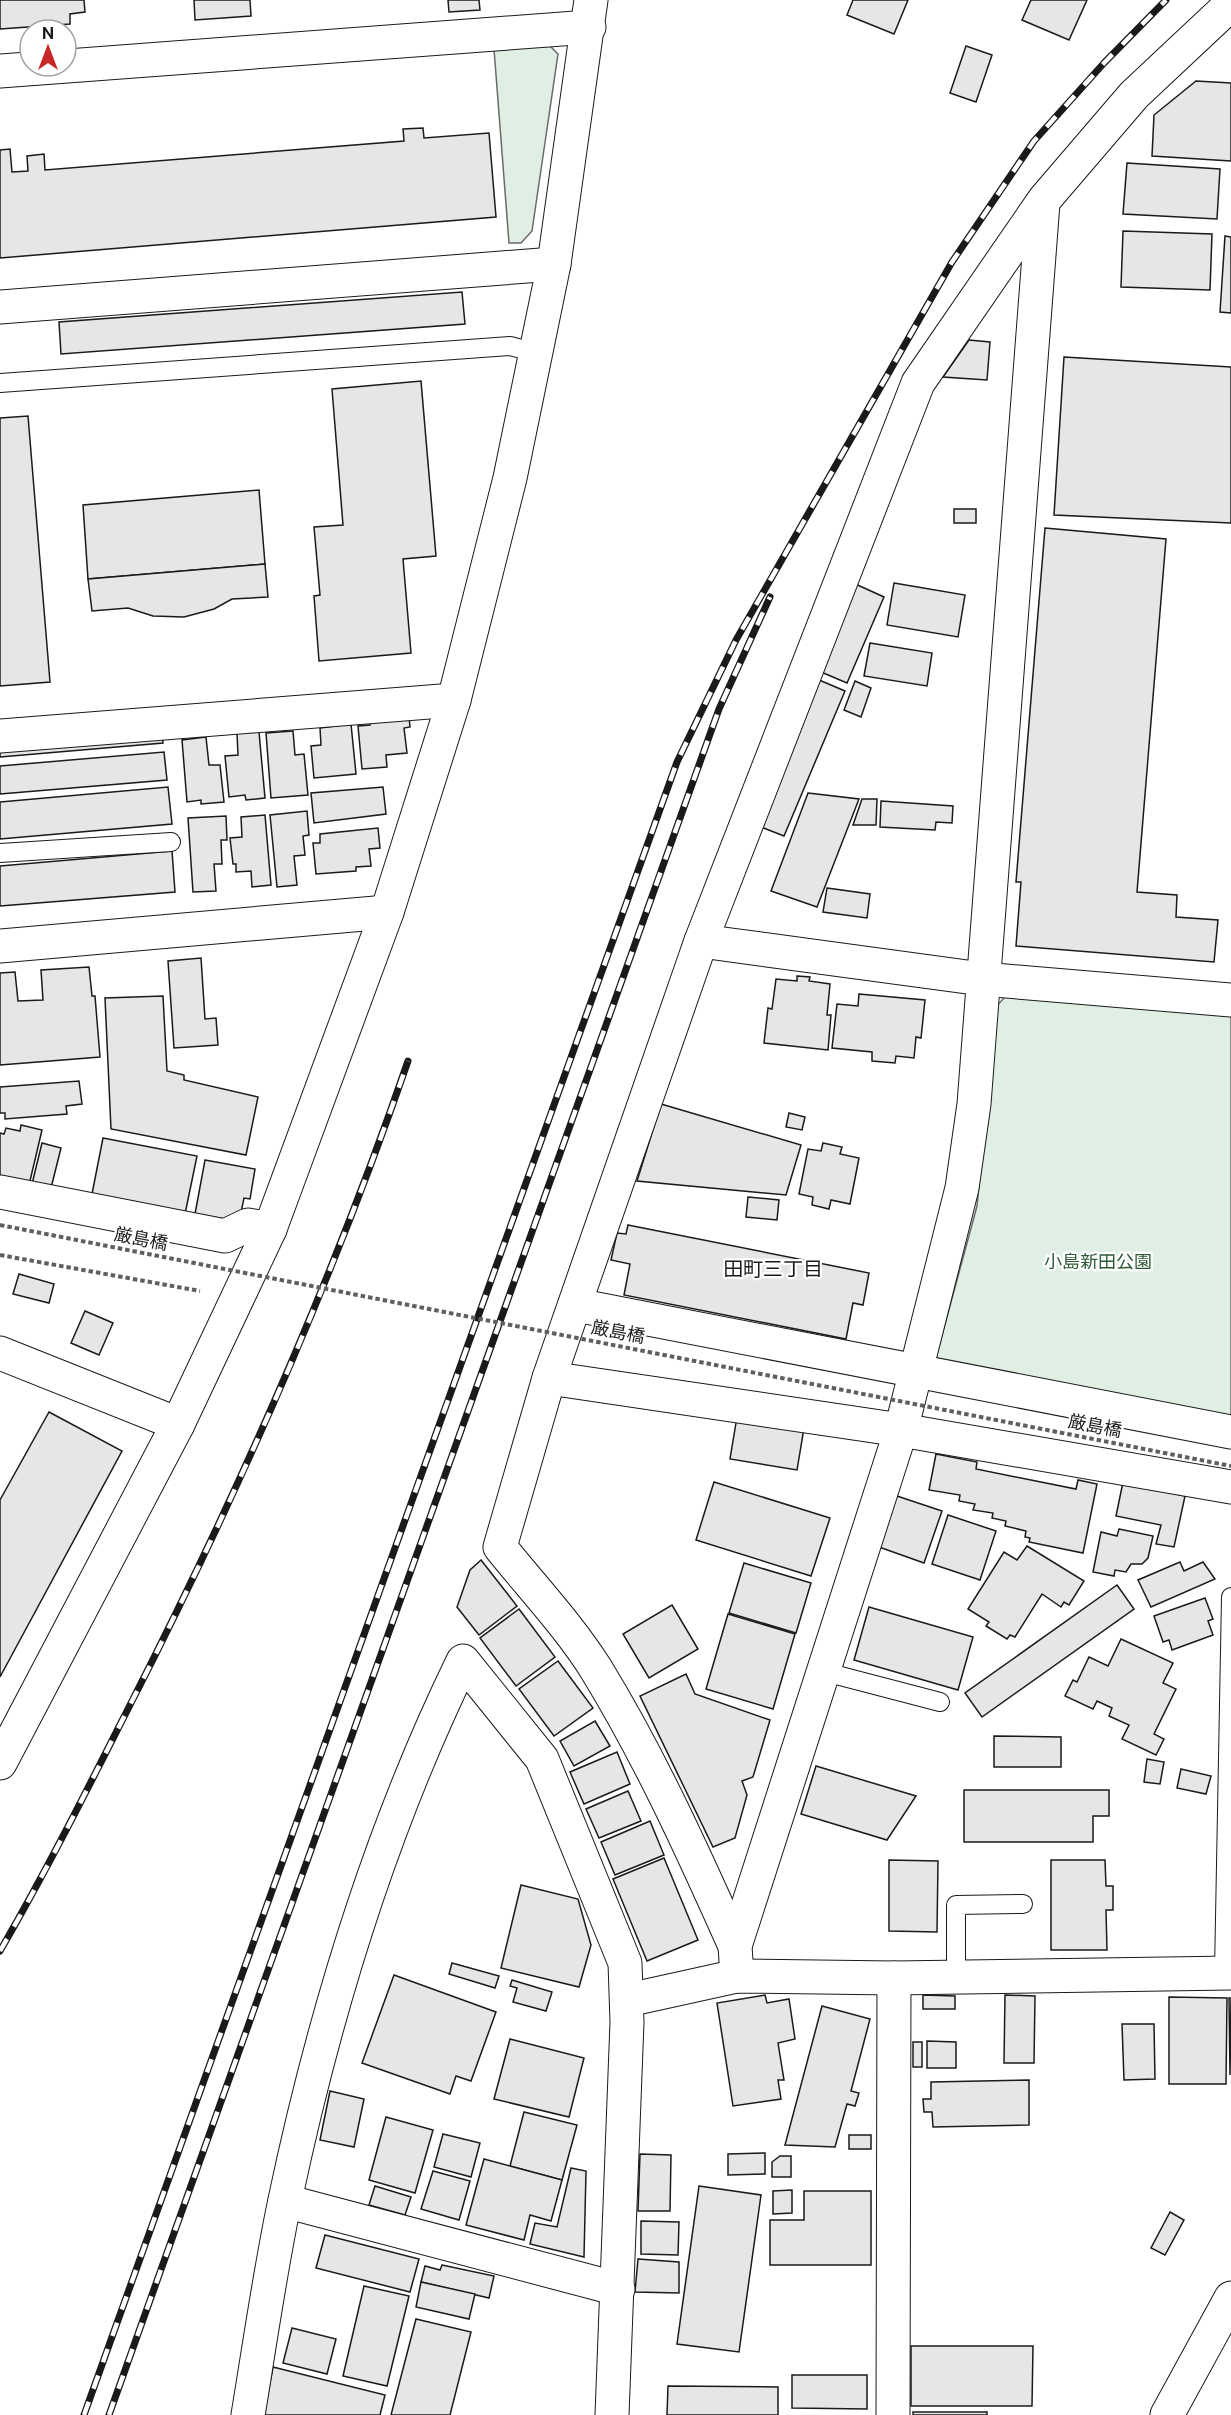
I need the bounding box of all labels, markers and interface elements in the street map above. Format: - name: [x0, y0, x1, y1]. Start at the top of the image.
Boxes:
- north arrow: [18, 18, 78, 78]
- text: N: [42, 24, 54, 43]
- street label: 厳島橋: [113, 1223, 170, 1254]
- park label: 小島新田公園: [1044, 1251, 1152, 1272]
- district label: 田町三丁目: [723, 1257, 823, 1281]
- street label: 厳島橋: [590, 1316, 647, 1347]
- street label: 厳島橋: [1067, 1410, 1124, 1441]

